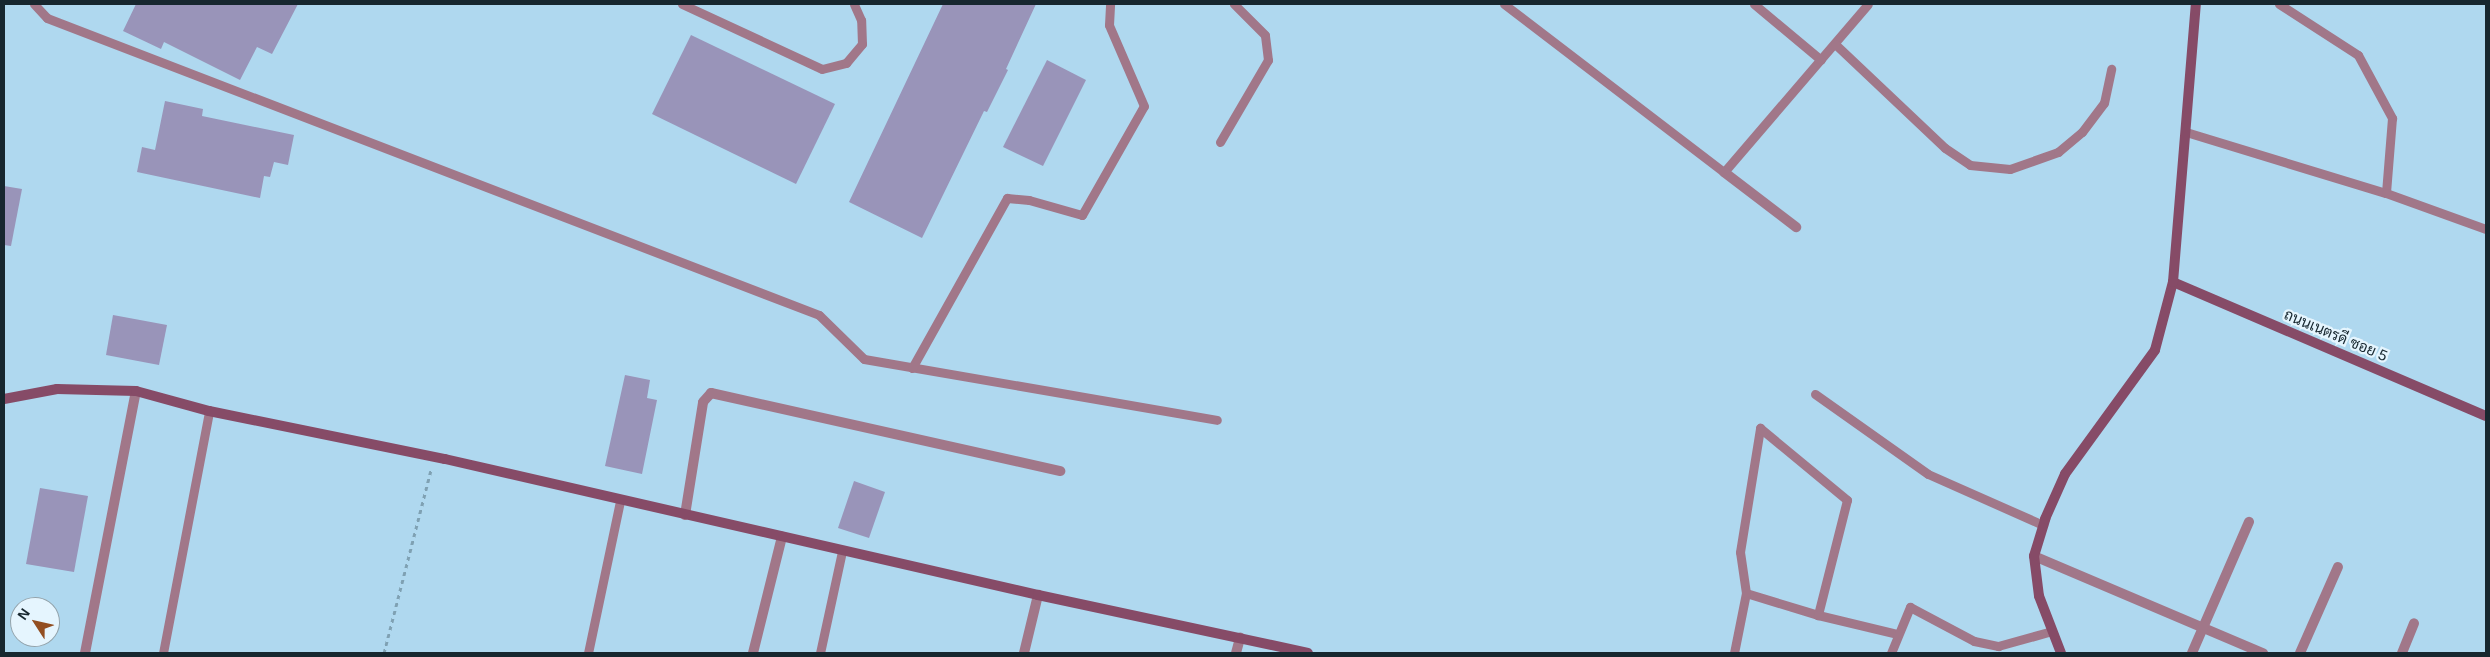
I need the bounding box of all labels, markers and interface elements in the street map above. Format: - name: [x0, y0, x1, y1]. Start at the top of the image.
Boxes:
- street label: ถนนเนตรดี ซอย 5: [2282, 305, 2390, 365]
- north arrow: [10, 597, 60, 647]
- text: N: [14, 605, 33, 623]

